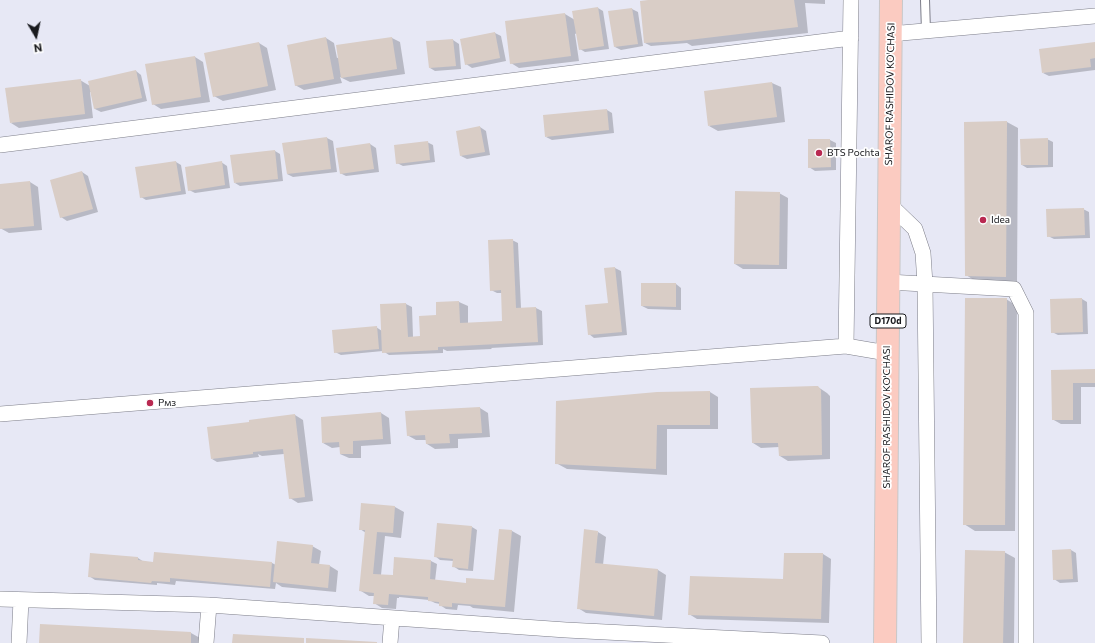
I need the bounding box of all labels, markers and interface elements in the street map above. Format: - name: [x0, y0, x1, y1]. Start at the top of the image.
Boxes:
- north arrow: [16, 16, 56, 56]
- street label: SHAROF RASHIDOV KO'CHASI: [883, 22, 897, 166]
- text: N: [33, 41, 43, 55]
- place label: BTS Pochta: [827, 147, 880, 159]
- marker: BTS Pochta: [814, 148, 824, 158]
- place label: Idea: [991, 214, 1010, 226]
- marker: Idea: [978, 215, 988, 225]
- road number: D170d: [870, 314, 906, 328]
- street label: SHAROF RASHIDOV KO'CHASI: [881, 346, 893, 488]
- place label: Рмз: [158, 397, 176, 409]
- marker: Рмз: [145, 398, 155, 408]

